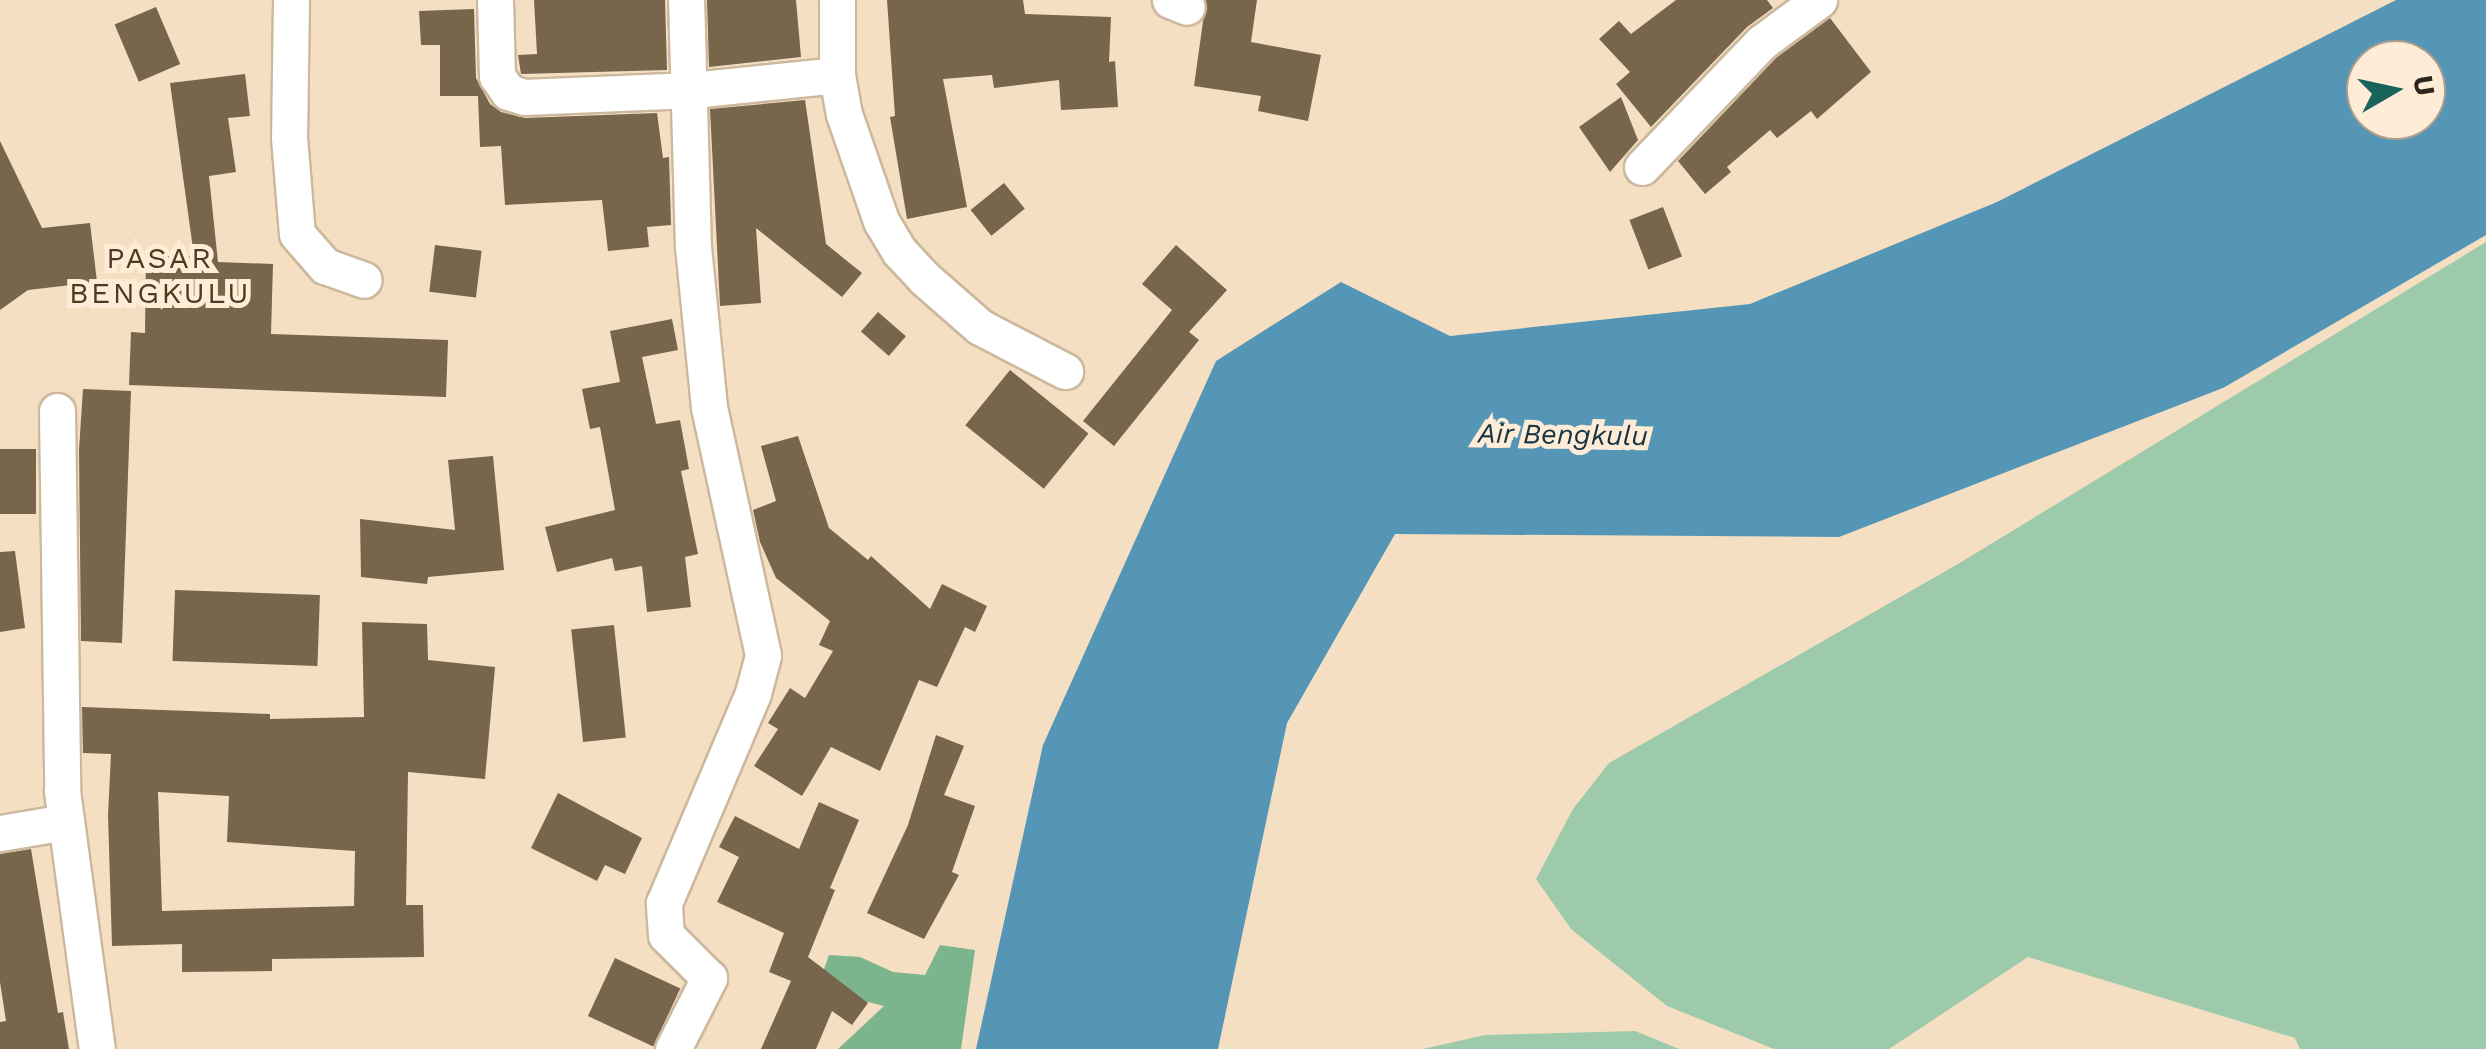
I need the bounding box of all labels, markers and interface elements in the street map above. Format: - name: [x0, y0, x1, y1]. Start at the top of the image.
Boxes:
- north arrow: [2346, 40, 2446, 140]
- text: U: [2406, 73, 2442, 98]
- district label: PASAR BENGKULU: [69, 240, 251, 310]
- water label: Air Bengkulu: [1477, 417, 1649, 453]

